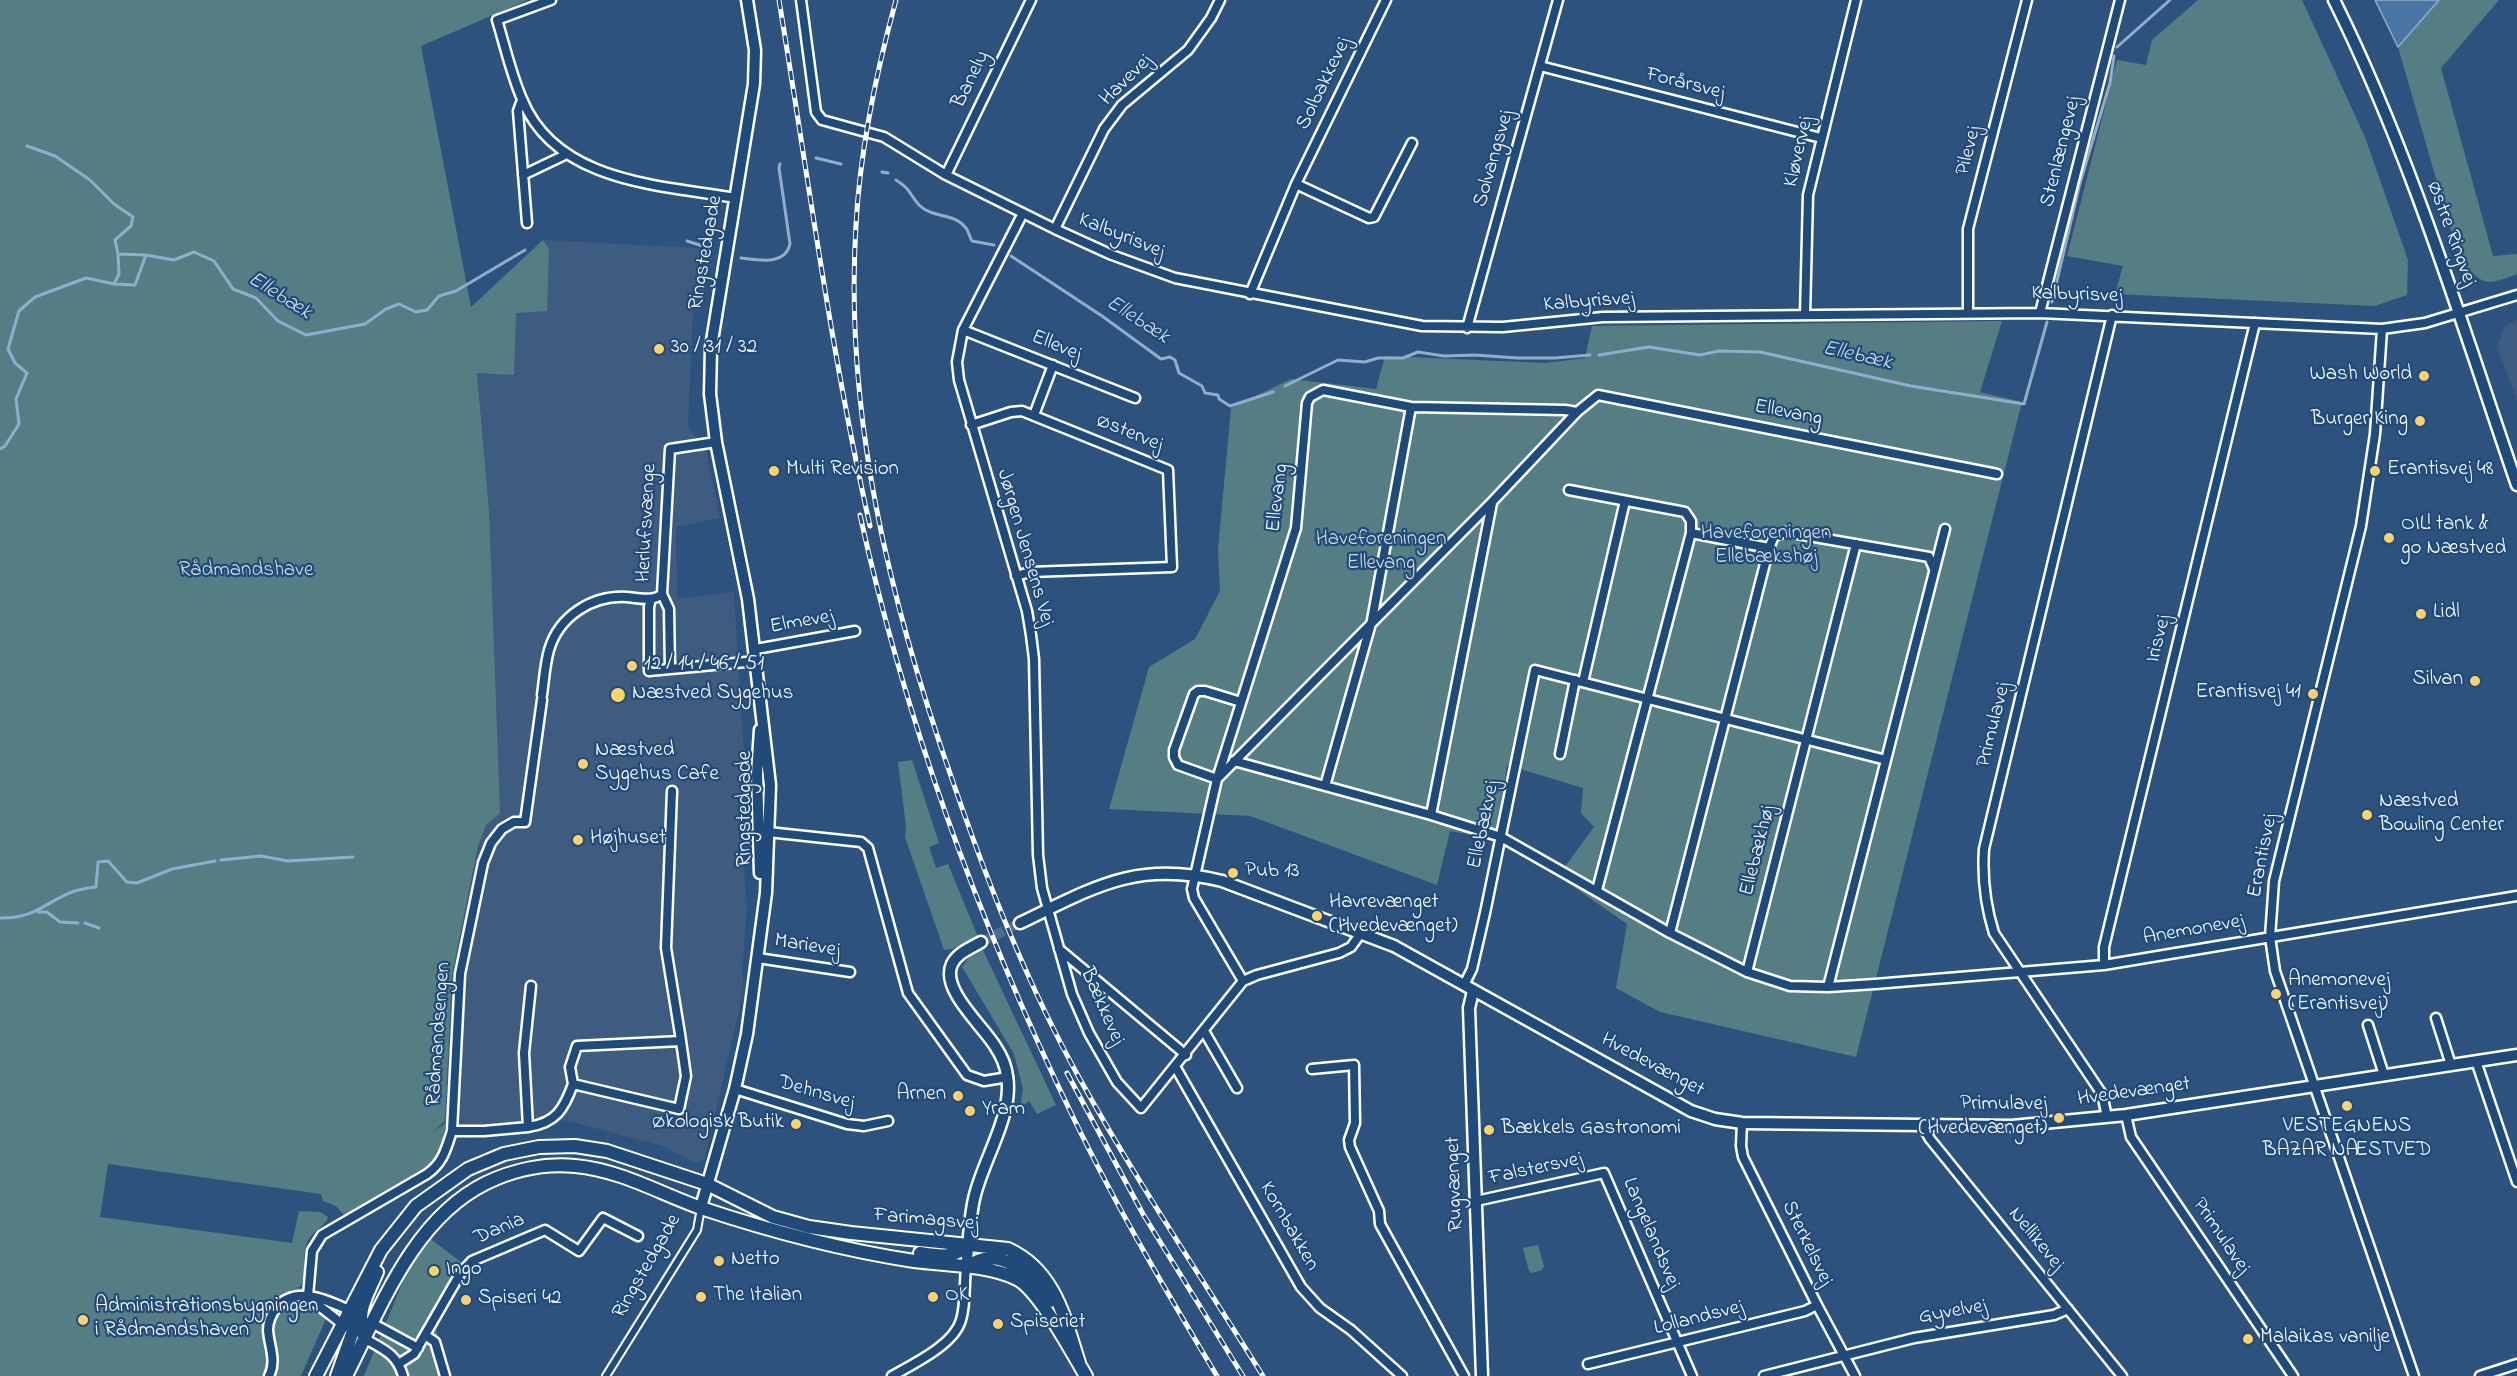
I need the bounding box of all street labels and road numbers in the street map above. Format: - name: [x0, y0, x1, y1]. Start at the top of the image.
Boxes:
- street label: Solbakkevej: [1292, 34, 1358, 134]
- street label: Banely: [947, 47, 997, 113]
- street label: Havevej: [1095, 50, 1159, 112]
- street label: Forårsvej: [1643, 63, 1727, 107]
- street label: Stenlængevej: [2036, 94, 2088, 210]
- street label: Solvangsvej: [1469, 108, 1521, 210]
- street label: Kløvervej: [1780, 114, 1820, 190]
- street label: Pilevej: [1952, 124, 1988, 178]
- street label: Østre Ringvej: [2419, 178, 2481, 290]
- street label: Ringstedgade: [685, 194, 729, 312]
- street label: Kalbyrisvej: [1074, 208, 1168, 266]
- street label: Kalbyrisvej: [2031, 282, 2123, 310]
- street label: Kalbyrisvej: [1543, 287, 1635, 319]
- street label: Ellevej: [1027, 326, 1085, 368]
- street label: Ellevang: [1752, 395, 1824, 433]
- street label: Østervej: [1092, 409, 1166, 459]
- street label: Herlufsvænge: [632, 463, 664, 583]
- street label: Ellevang: [1262, 463, 1296, 533]
- street label: Jørgen Jensens Vej: [990, 467, 1058, 629]
- street label: Elmevej: [768, 605, 836, 641]
- street label: Irisvej: [2142, 613, 2178, 665]
- street label: Primulavej: [1972, 680, 2018, 770]
- street label: Ringstedgade: [734, 751, 760, 867]
- street label: Ellebækvej: [1463, 779, 1507, 871]
- street label: Ellebækhøj: [1736, 803, 1782, 899]
- street label: Erantisvej: [2244, 812, 2284, 900]
- street label: Anemonevej: [2142, 910, 2246, 952]
- street label: Marievej: [772, 929, 842, 965]
- street label: Rådmandsengen: [422, 961, 458, 1107]
- street label: Bækkevej: [1073, 964, 1129, 1050]
- street label: Hvedevænget: [1596, 1028, 1708, 1104]
- street label: Dehnsvej: [775, 1071, 857, 1117]
- street label: Hvedevænget: [2076, 1073, 2192, 1113]
- street label: Rugvænget: [1442, 1136, 1470, 1232]
- street label: Falstersvej: [1487, 1148, 1585, 1192]
- street label: Langelandsvej: [1615, 1175, 1685, 1293]
- street label: Kornbakken: [1252, 1178, 1324, 1276]
- street label: Primulavej: [2185, 1194, 2255, 1280]
- street label: Sterkelsvej: [1775, 1197, 1837, 1291]
- street label: Nellikevej: [2001, 1203, 2069, 1277]
- street label: Farimagsvej: [872, 1204, 980, 1238]
- street label: Dania: [471, 1208, 529, 1252]
- street label: Ringstedgade: [608, 1210, 688, 1324]
- street label: Gyvelvej: [1917, 1295, 1989, 1331]
- street label: Lollandsvej: [1651, 1296, 1747, 1342]

